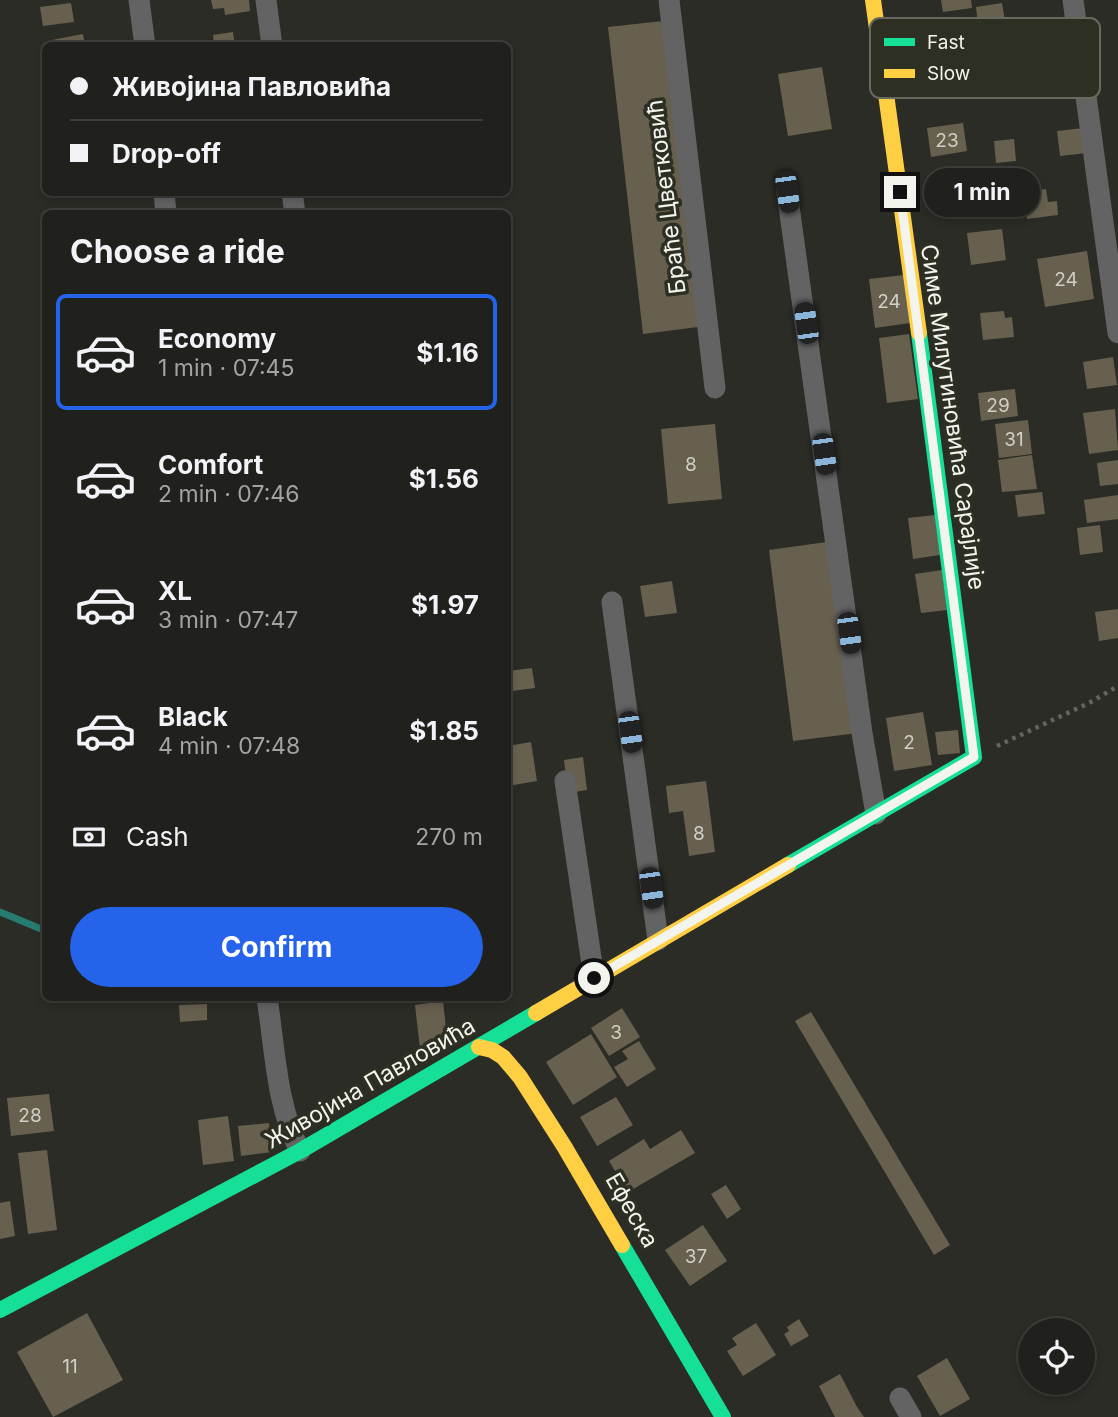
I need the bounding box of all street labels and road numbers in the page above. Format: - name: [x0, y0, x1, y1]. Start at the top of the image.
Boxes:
- street label: Браће Цветковић: [640, 98, 692, 296]
- street label: Симе Милутиновића Сарајлије: [915, 243, 991, 591]
- street label: Живојина Павловића: [260, 1011, 480, 1155]
- street label: Ефеска: [599, 1168, 665, 1252]

